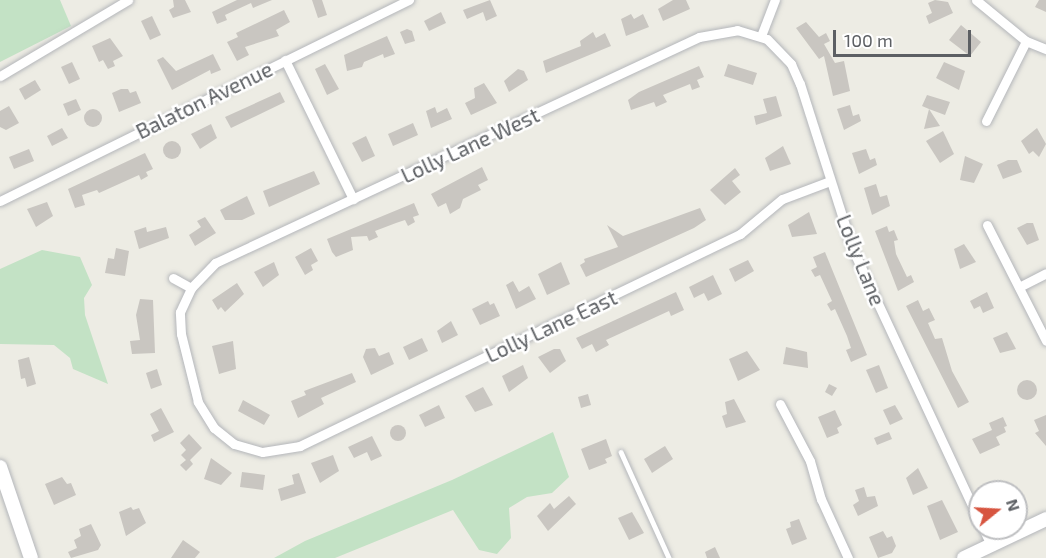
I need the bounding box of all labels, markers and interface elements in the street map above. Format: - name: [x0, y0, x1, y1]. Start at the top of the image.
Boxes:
- scale bar: [836, 18, 974, 56]
- text: 100 m: [844, 29, 893, 51]
- street label: Balaton Avenue: [131, 56, 277, 144]
- street label: Lolly Lane West: [397, 102, 543, 188]
- street label: Lolly Lane: [831, 211, 891, 309]
- street label: Lolly Lane East: [481, 284, 621, 368]
- north arrow: [968, 480, 1028, 540]
- text: N: [1003, 496, 1025, 513]

